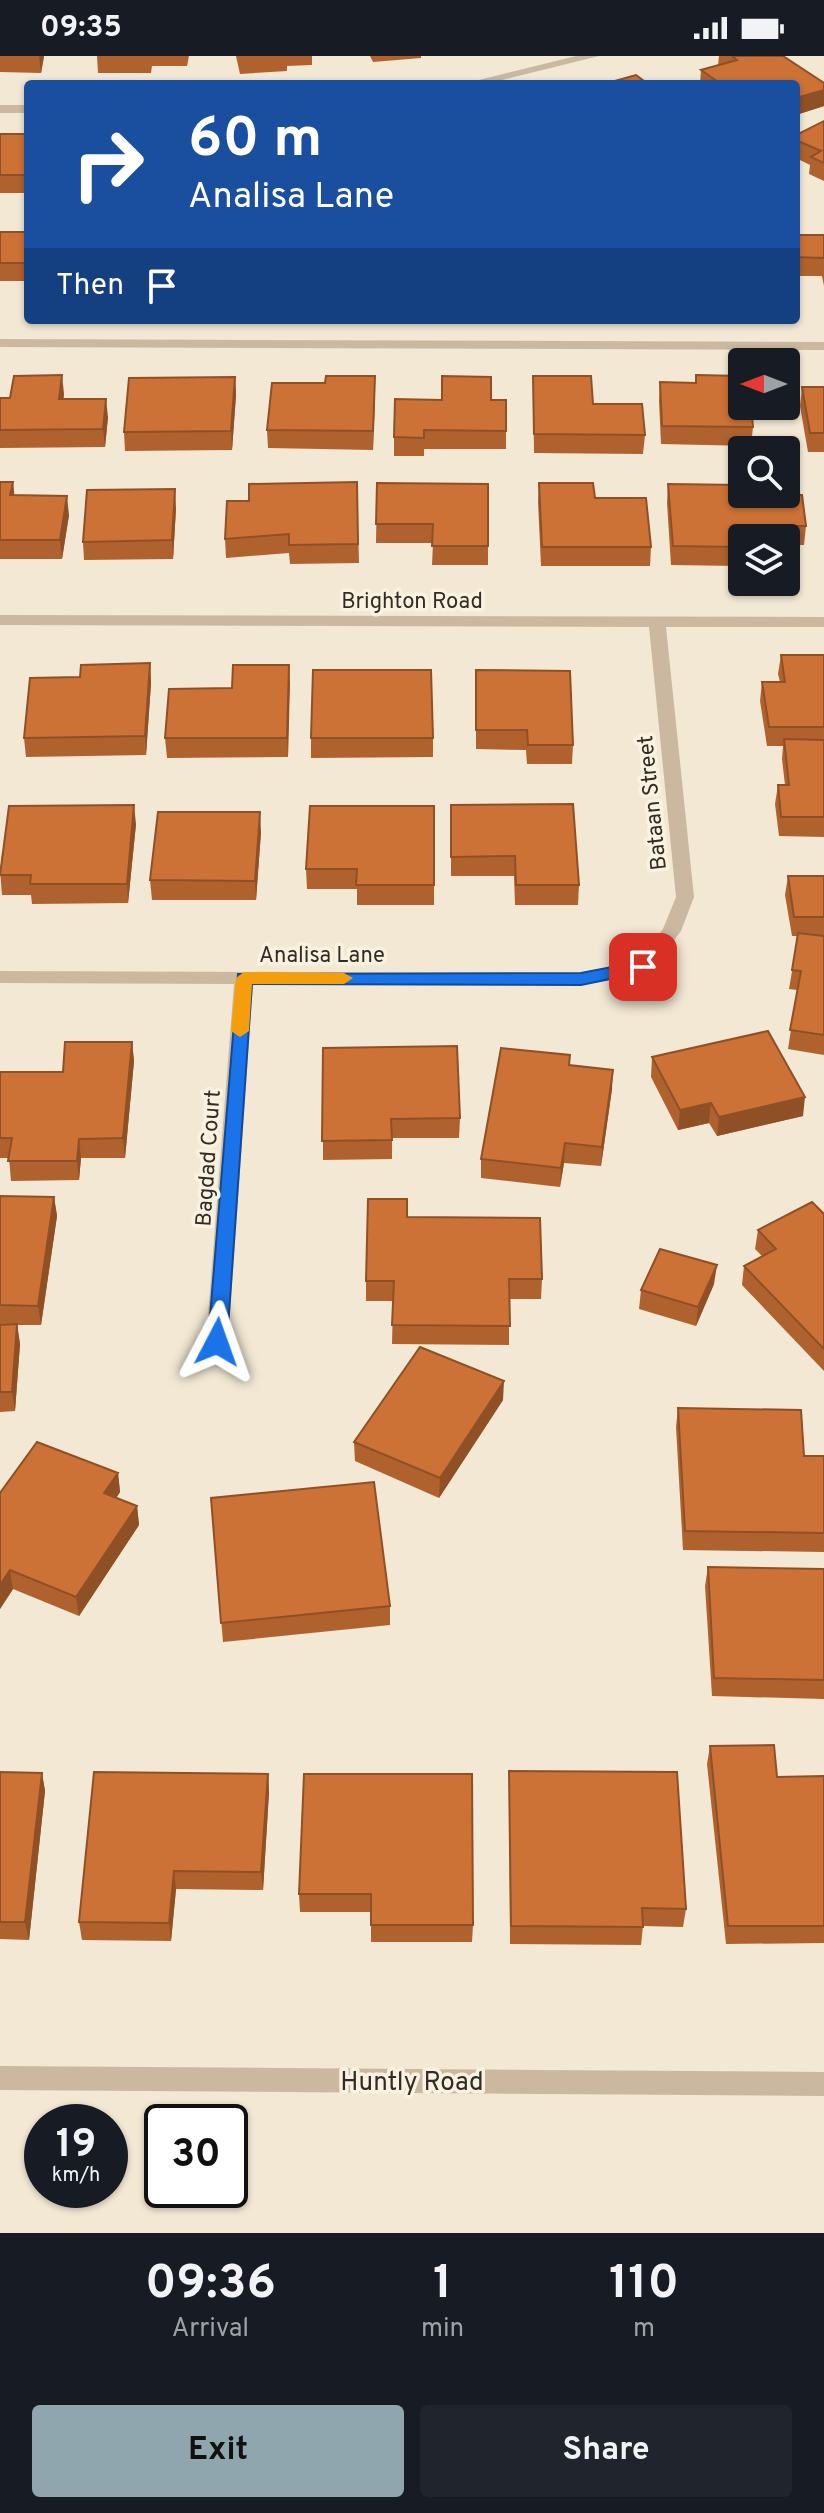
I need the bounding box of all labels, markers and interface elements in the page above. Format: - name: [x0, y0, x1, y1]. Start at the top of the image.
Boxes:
- text: 09:35: [40, 10, 122, 47]
- text: 60 m: [188, 106, 322, 176]
- icon: right: [56, 112, 160, 216]
- text: Analisa Lane: [188, 175, 394, 221]
- icon: arrive: [140, 264, 184, 308]
- text: Then: [56, 268, 124, 305]
- north arrow: [728, 348, 800, 420]
- map controls: [728, 348, 800, 596]
- button: search: [728, 436, 800, 508]
- button: layers: [728, 524, 800, 596]
- street label: Brighton Road: [341, 589, 483, 616]
- street label: Bataan Street: [633, 734, 674, 872]
- pin: [609, 933, 677, 1001]
- street label: Analisa Lane: [259, 943, 385, 970]
- icon: arrive: [621, 945, 665, 989]
- street label: Bagdad Court: [191, 1089, 228, 1227]
- position arrow: [175, 1300, 259, 1384]
- street label: Huntly Road: [340, 2067, 484, 2100]
- speed limit sign: 30: [144, 2104, 248, 2208]
- text: 19: [56, 2121, 96, 2171]
- text: km/h: [52, 2163, 100, 2189]
- text: 09:36: [145, 2255, 276, 2315]
- text: 1: [433, 2255, 452, 2315]
- text: 110: [609, 2255, 679, 2315]
- text: Arrival: [172, 2313, 249, 2346]
- text: min: [421, 2313, 464, 2346]
- text: m: [633, 2313, 655, 2346]
- button: Exit: [32, 2405, 404, 2497]
- button: Share: [420, 2405, 792, 2497]

